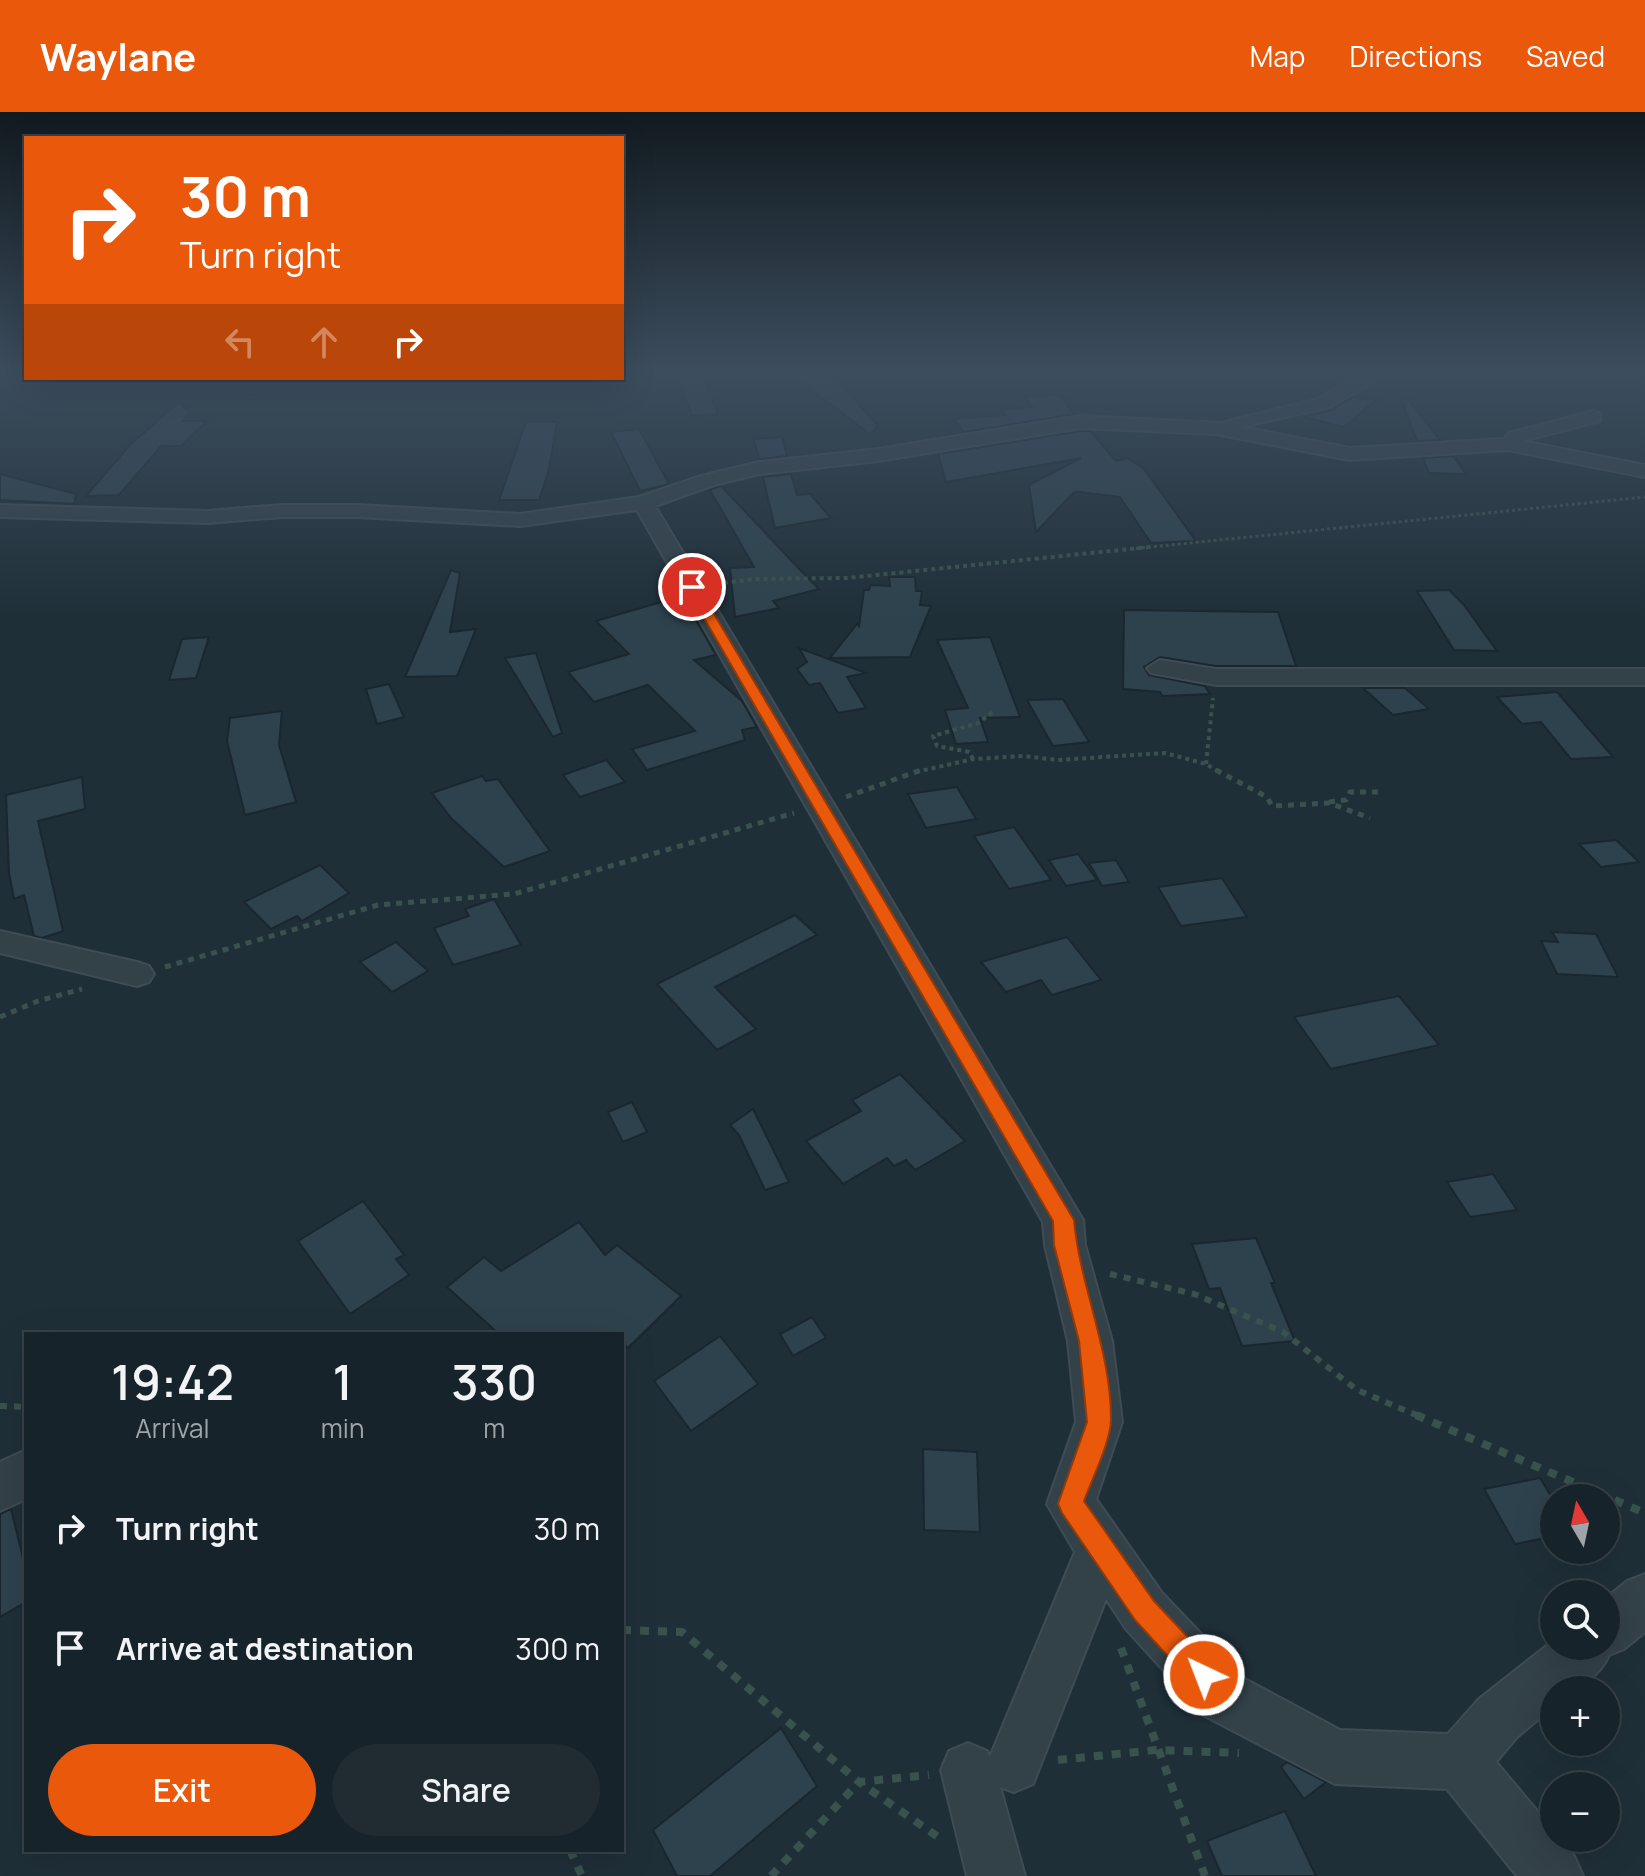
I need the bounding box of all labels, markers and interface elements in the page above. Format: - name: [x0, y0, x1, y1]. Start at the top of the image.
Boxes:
- text: Waylane: [40, 30, 196, 82]
- text: Map: [1250, 37, 1305, 75]
- text: Directions: [1349, 37, 1482, 75]
- text: Saved: [1526, 37, 1605, 75]
- text: 30 m: [180, 157, 311, 234]
- icon: right: [48, 168, 152, 272]
- text: Turn right: [180, 230, 341, 279]
- icon: left: [218, 320, 262, 364]
- icon: ahead: [302, 320, 346, 364]
- icon: right: [386, 320, 430, 364]
- pin: [658, 553, 726, 621]
- icon: arrive: [670, 565, 714, 609]
- text: 19:42: [111, 1349, 234, 1414]
- text: 1: [332, 1349, 353, 1414]
- text: 330: [451, 1349, 537, 1414]
- text: Arrival: [135, 1410, 210, 1446]
- text: min: [321, 1410, 364, 1446]
- text: m: [483, 1410, 505, 1446]
- north arrow: [1540, 1484, 1620, 1564]
- map controls: [1540, 1484, 1620, 1852]
- icon: right: [48, 1506, 92, 1550]
- text: Turn right: [116, 1508, 259, 1549]
- text: 30 m: [534, 1508, 600, 1549]
- button: search: [1540, 1580, 1620, 1660]
- icon: arrive: [48, 1626, 92, 1670]
- text: Arrive at destination: [116, 1628, 414, 1669]
- text: 300 m: [515, 1628, 600, 1669]
- position arrow: [1162, 1633, 1246, 1717]
- button: +: [1540, 1676, 1620, 1756]
- button: Exit: [48, 1744, 316, 1836]
- button: Share: [332, 1744, 600, 1836]
- button: −: [1540, 1772, 1620, 1852]

